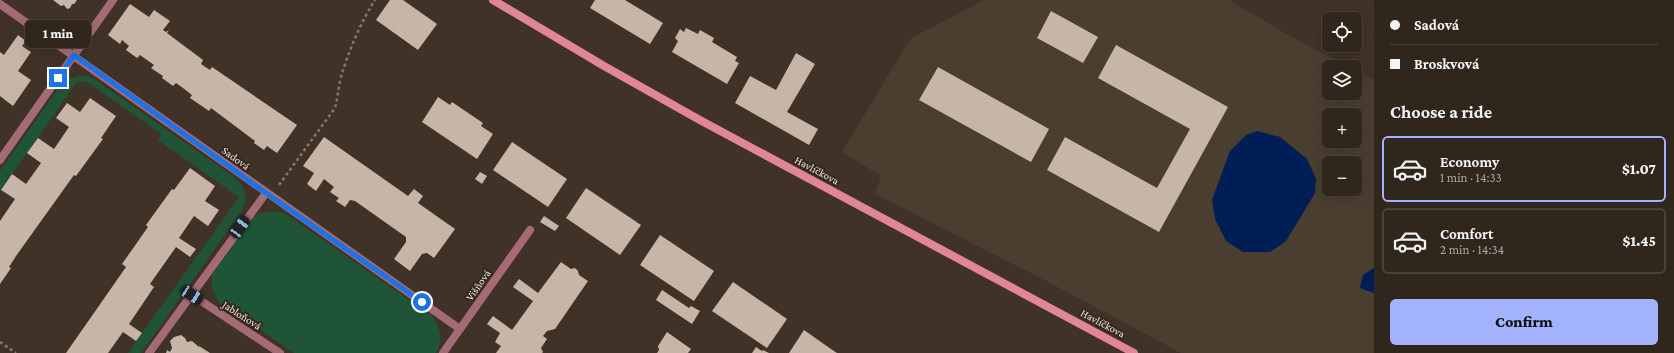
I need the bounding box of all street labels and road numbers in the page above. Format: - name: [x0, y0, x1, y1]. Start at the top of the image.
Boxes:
- street label: Sadová: [220, 144, 252, 172]
- street label: Havlíčkova: [793, 153, 841, 187]
- street label: Višňová: [463, 267, 493, 303]
- street label: Jabloňová: [219, 298, 264, 333]
- street label: Havlíčkova: [1079, 306, 1127, 340]

